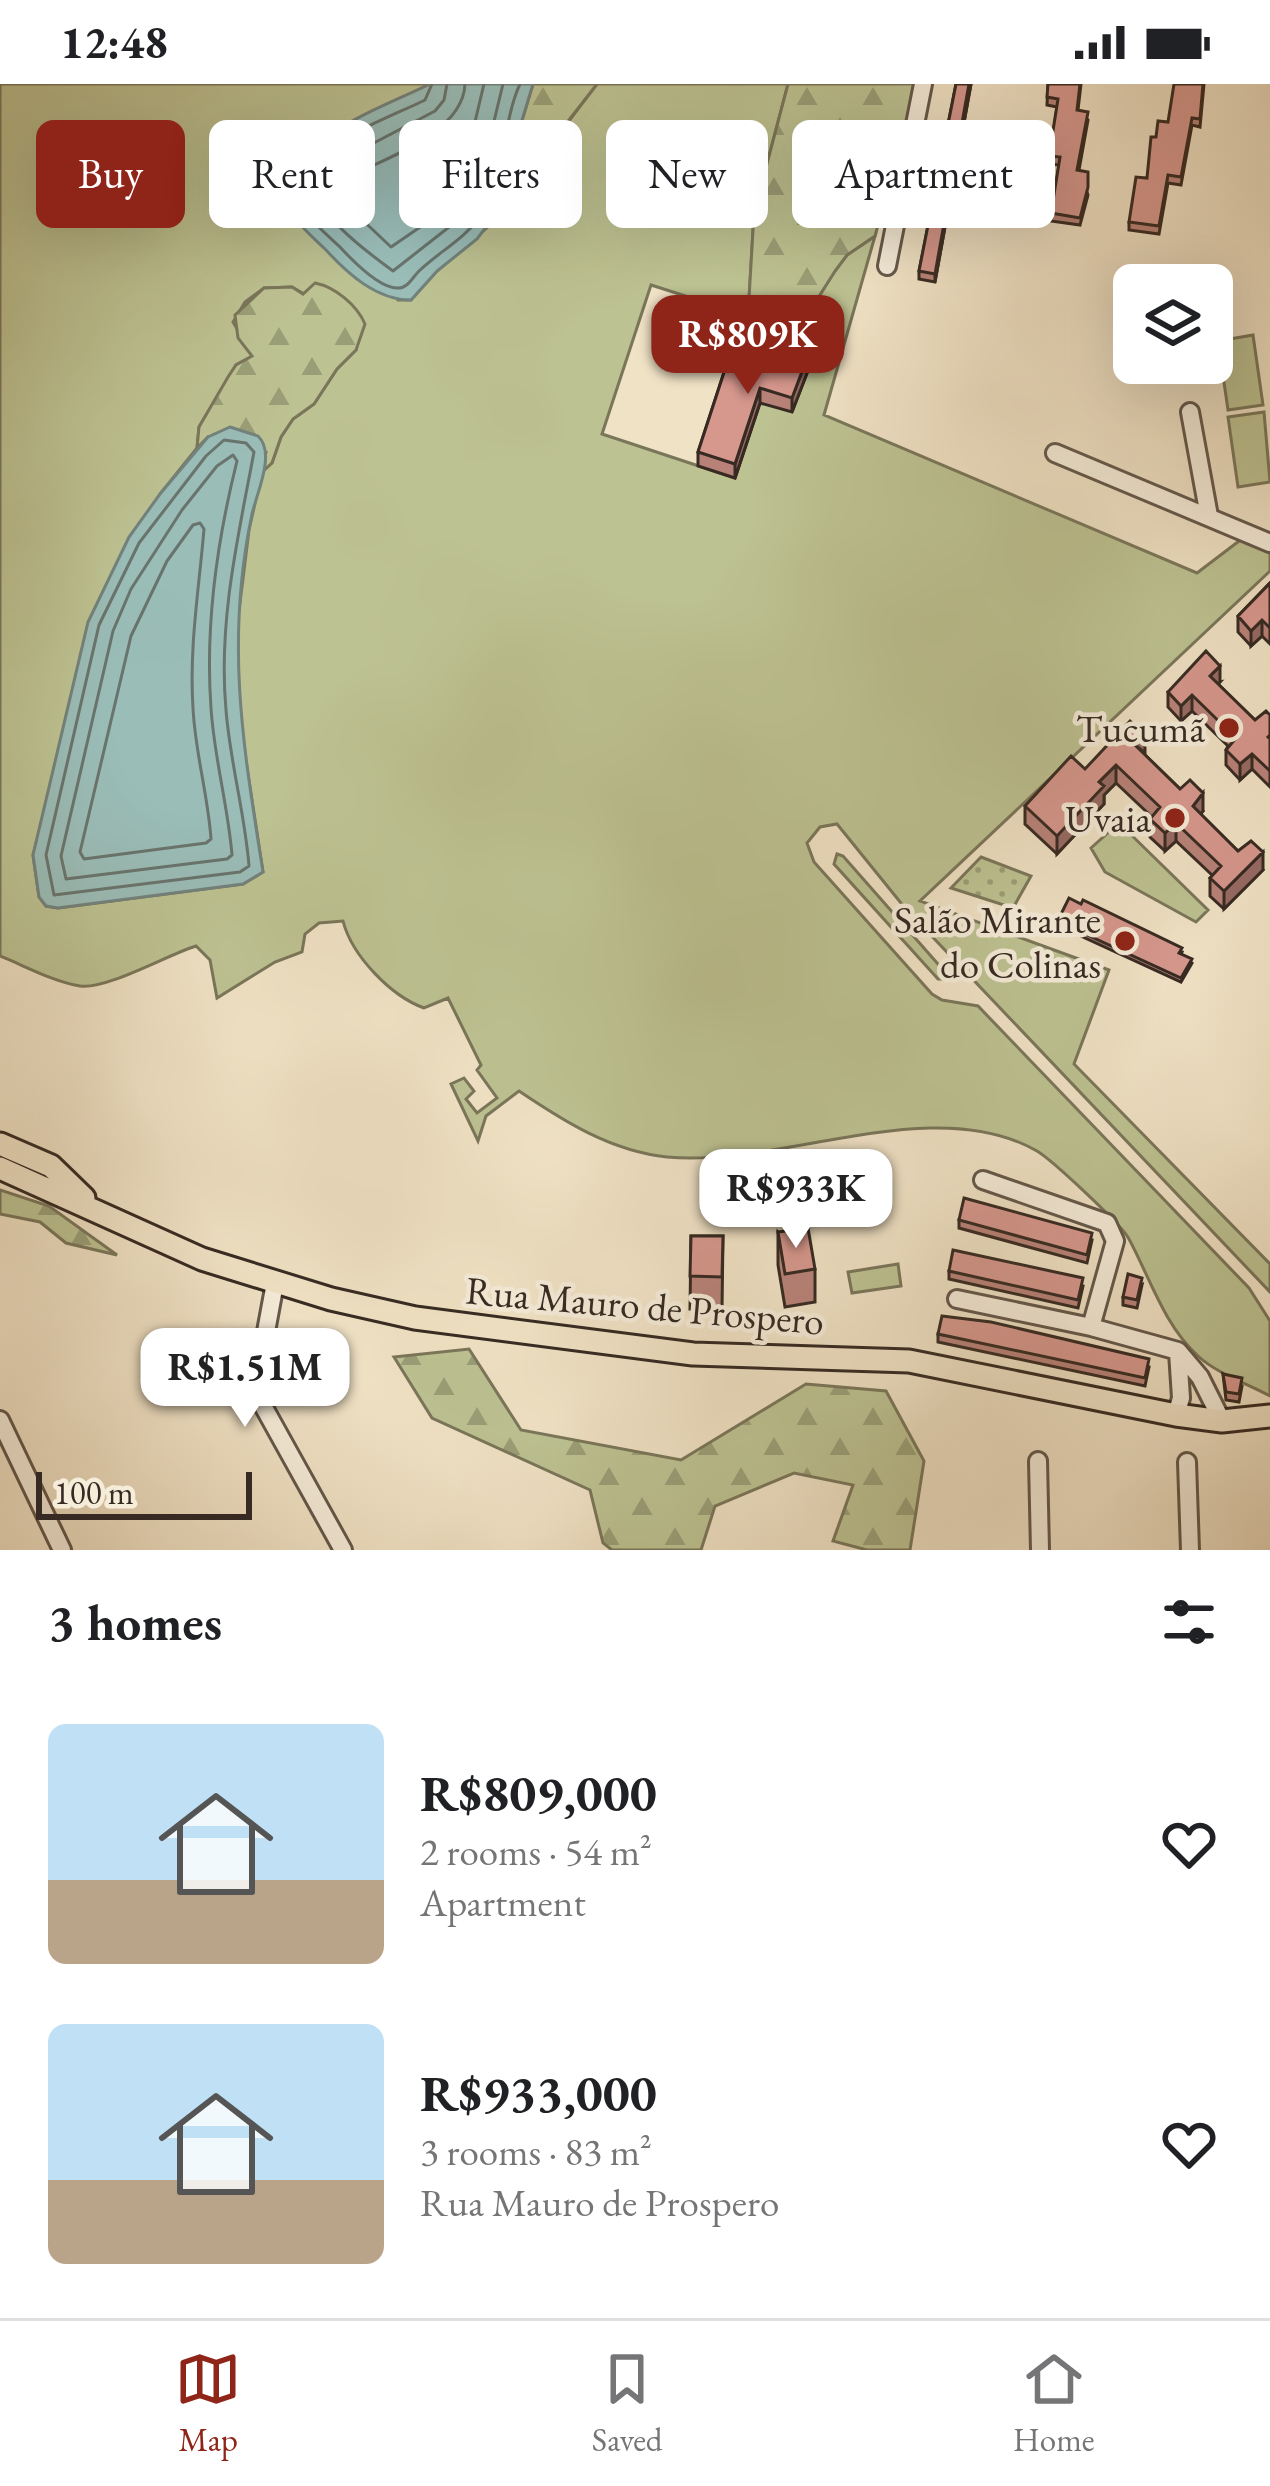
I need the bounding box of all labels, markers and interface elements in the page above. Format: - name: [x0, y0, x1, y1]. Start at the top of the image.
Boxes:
- text: 12:48: [60, 13, 168, 71]
- chip: Buy: [36, 120, 185, 228]
- chip: Rent: [209, 120, 375, 228]
- chip: Filters: [399, 120, 582, 228]
- chip: New: [606, 120, 768, 228]
- chip: Apartment: [792, 120, 1055, 228]
- map controls: [1113, 264, 1233, 384]
- button: layers: [1113, 264, 1233, 384]
- pin: R$809K: [650, 295, 846, 397]
- text: R$809K: [678, 308, 818, 359]
- place label: Tucumã: [1076, 703, 1205, 754]
- marker: Tucumã: [1216, 715, 1242, 741]
- place label: Uvaia: [1065, 793, 1151, 844]
- marker: Uvaia: [1162, 805, 1188, 831]
- place label: Salão Mirante do Colinas: [894, 894, 1101, 990]
- marker: Salão Mirante do Colinas: [1112, 928, 1138, 954]
- pin: R$933K: [698, 1149, 894, 1251]
- text: R$933K: [726, 1162, 866, 1213]
- street label: Rua Mauro de Prospero: [464, 1264, 826, 1347]
- pin: R$1.51M: [134, 1328, 356, 1430]
- text: R$1.51M: [168, 1341, 322, 1392]
- scale bar: [36, 1466, 252, 1519]
- text: 100 m: [54, 1471, 134, 1514]
- text: 3 homes: [48, 1589, 222, 1655]
- icon: filters: [1156, 1589, 1222, 1655]
- text: R$809,000: [420, 1760, 657, 1826]
- icon: home: [144, 1772, 288, 1916]
- icon: heart: [1156, 1811, 1222, 1877]
- text: 2 rooms · 54 m²: [420, 1826, 652, 1877]
- text: Apartment: [420, 1877, 586, 1928]
- text: R$933,000: [420, 2060, 657, 2126]
- icon: home: [144, 2072, 288, 2216]
- icon: heart: [1156, 2111, 1222, 2177]
- text: 3 rooms · 83 m²: [420, 2126, 652, 2177]
- text: Rua Mauro de Prospero: [420, 2177, 779, 2228]
- tab: Map: [175, 2346, 241, 2461]
- tab: Saved: [592, 2346, 663, 2461]
- tab: Home: [1013, 2346, 1095, 2461]

